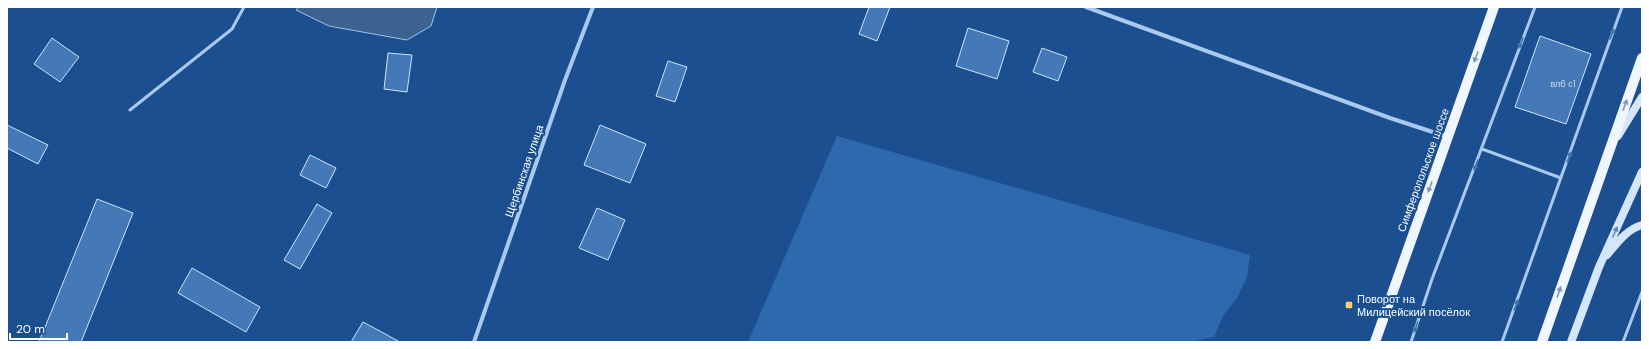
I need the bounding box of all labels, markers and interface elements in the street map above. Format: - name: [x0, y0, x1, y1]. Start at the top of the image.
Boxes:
- one-way arrow: [1610, 28, 1616, 40]
- one-way arrow: [1518, 38, 1524, 50]
- one-way arrow: [1473, 51, 1479, 63]
- house number: вл6 с1: [1550, 78, 1576, 90]
- one-way arrow: [1623, 99, 1629, 111]
- street label: Симферопольское шоссе: [1394, 106, 1452, 234]
- street label: Щербинская улица: [502, 122, 547, 219]
- one-way arrow: [1566, 150, 1572, 162]
- one-way arrow: [1472, 160, 1478, 172]
- one-way arrow: [1427, 181, 1433, 193]
- one-way arrow: [1612, 226, 1618, 237]
- one-way arrow: [1557, 286, 1563, 298]
- place label: Поворот на Милицейский посёлок: [1357, 292, 1470, 319]
- one-way arrow: [1513, 299, 1519, 311]
- marker: Поворот на Милицейский посёлок: [1344, 300, 1354, 310]
- scale bar: [10, 315, 67, 341]
- text: 20 m: [16, 321, 45, 337]
- one-way arrow: [1413, 321, 1419, 333]

